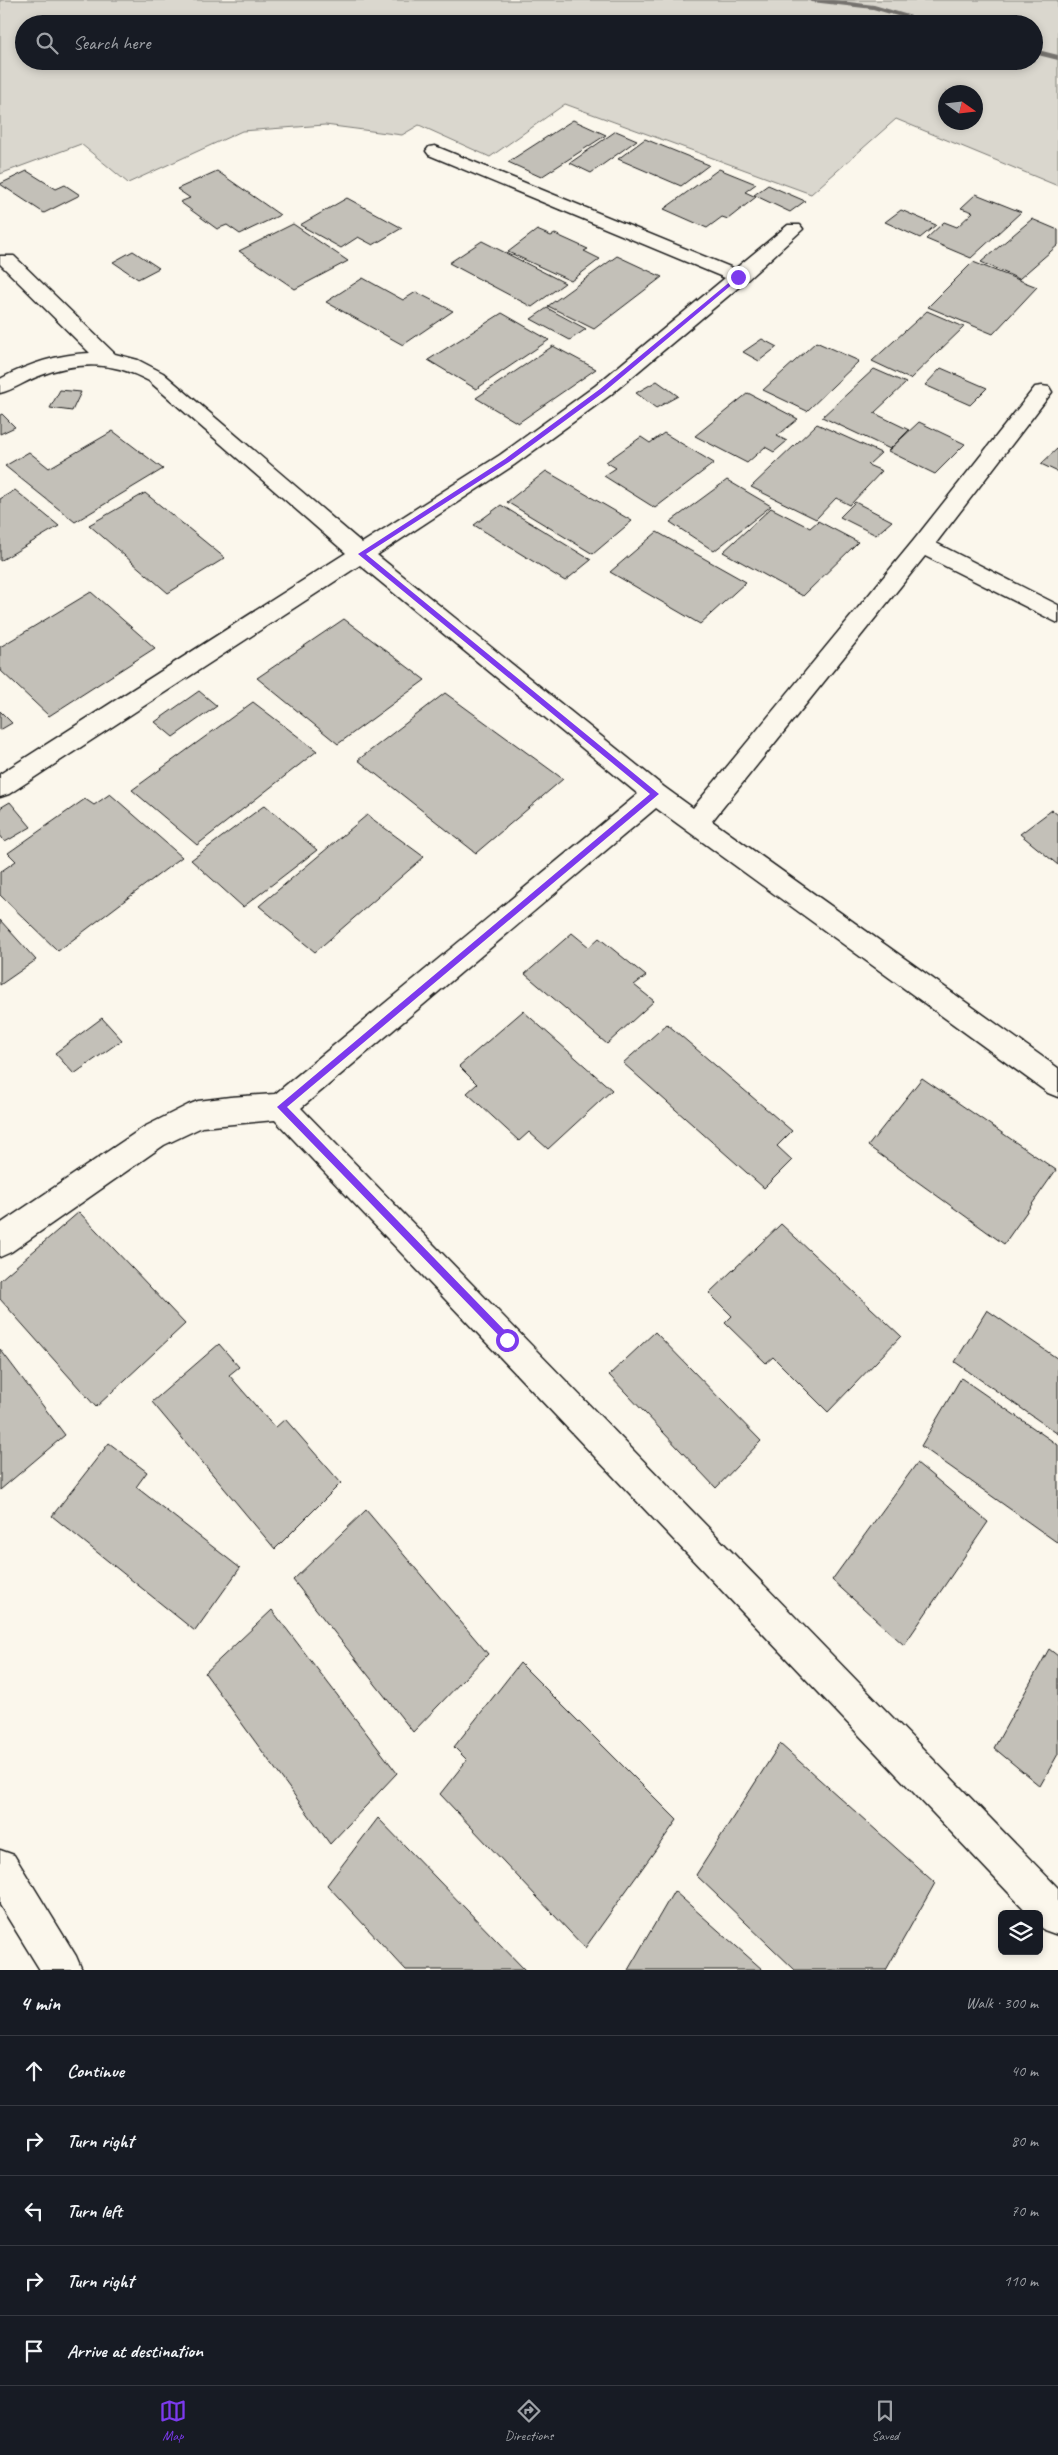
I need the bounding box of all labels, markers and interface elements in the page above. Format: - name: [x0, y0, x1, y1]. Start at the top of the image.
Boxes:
- search box: [15, 15, 1043, 70]
- icon: search: [33, 29, 61, 57]
- text: Search here: [73, 31, 150, 55]
- north arrow: [938, 85, 983, 130]
- route end: [727, 266, 750, 289]
- route start: [496, 1329, 519, 1352]
- map controls: [998, 1910, 1043, 1955]
- button: layers: [998, 1910, 1043, 1955]
- text: 4 min: [20, 1990, 60, 2016]
- text: Walk · 300 m: [966, 1993, 1038, 2013]
- icon: ahead: [20, 2057, 48, 2085]
- text: Continue: [67, 2059, 124, 2083]
- text: 40 m: [1011, 2061, 1038, 2081]
- icon: right: [20, 2127, 48, 2155]
- text: Turn right: [67, 2129, 134, 2153]
- text: 80 m: [1011, 2131, 1038, 2151]
- icon: left: [20, 2197, 48, 2225]
- text: Turn left: [67, 2199, 122, 2223]
- text: 70 m: [1011, 2201, 1038, 2221]
- icon: right: [20, 2267, 48, 2295]
- text: Turn right: [67, 2269, 134, 2293]
- text: 110 m: [1004, 2271, 1038, 2291]
- icon: arrive: [20, 2337, 48, 2365]
- text: Arrive at destination: [67, 2339, 203, 2363]
- tab: Map: [159, 2397, 187, 2444]
- tab: Directions: [505, 2397, 553, 2444]
- tab: Saved: [871, 2397, 899, 2444]

